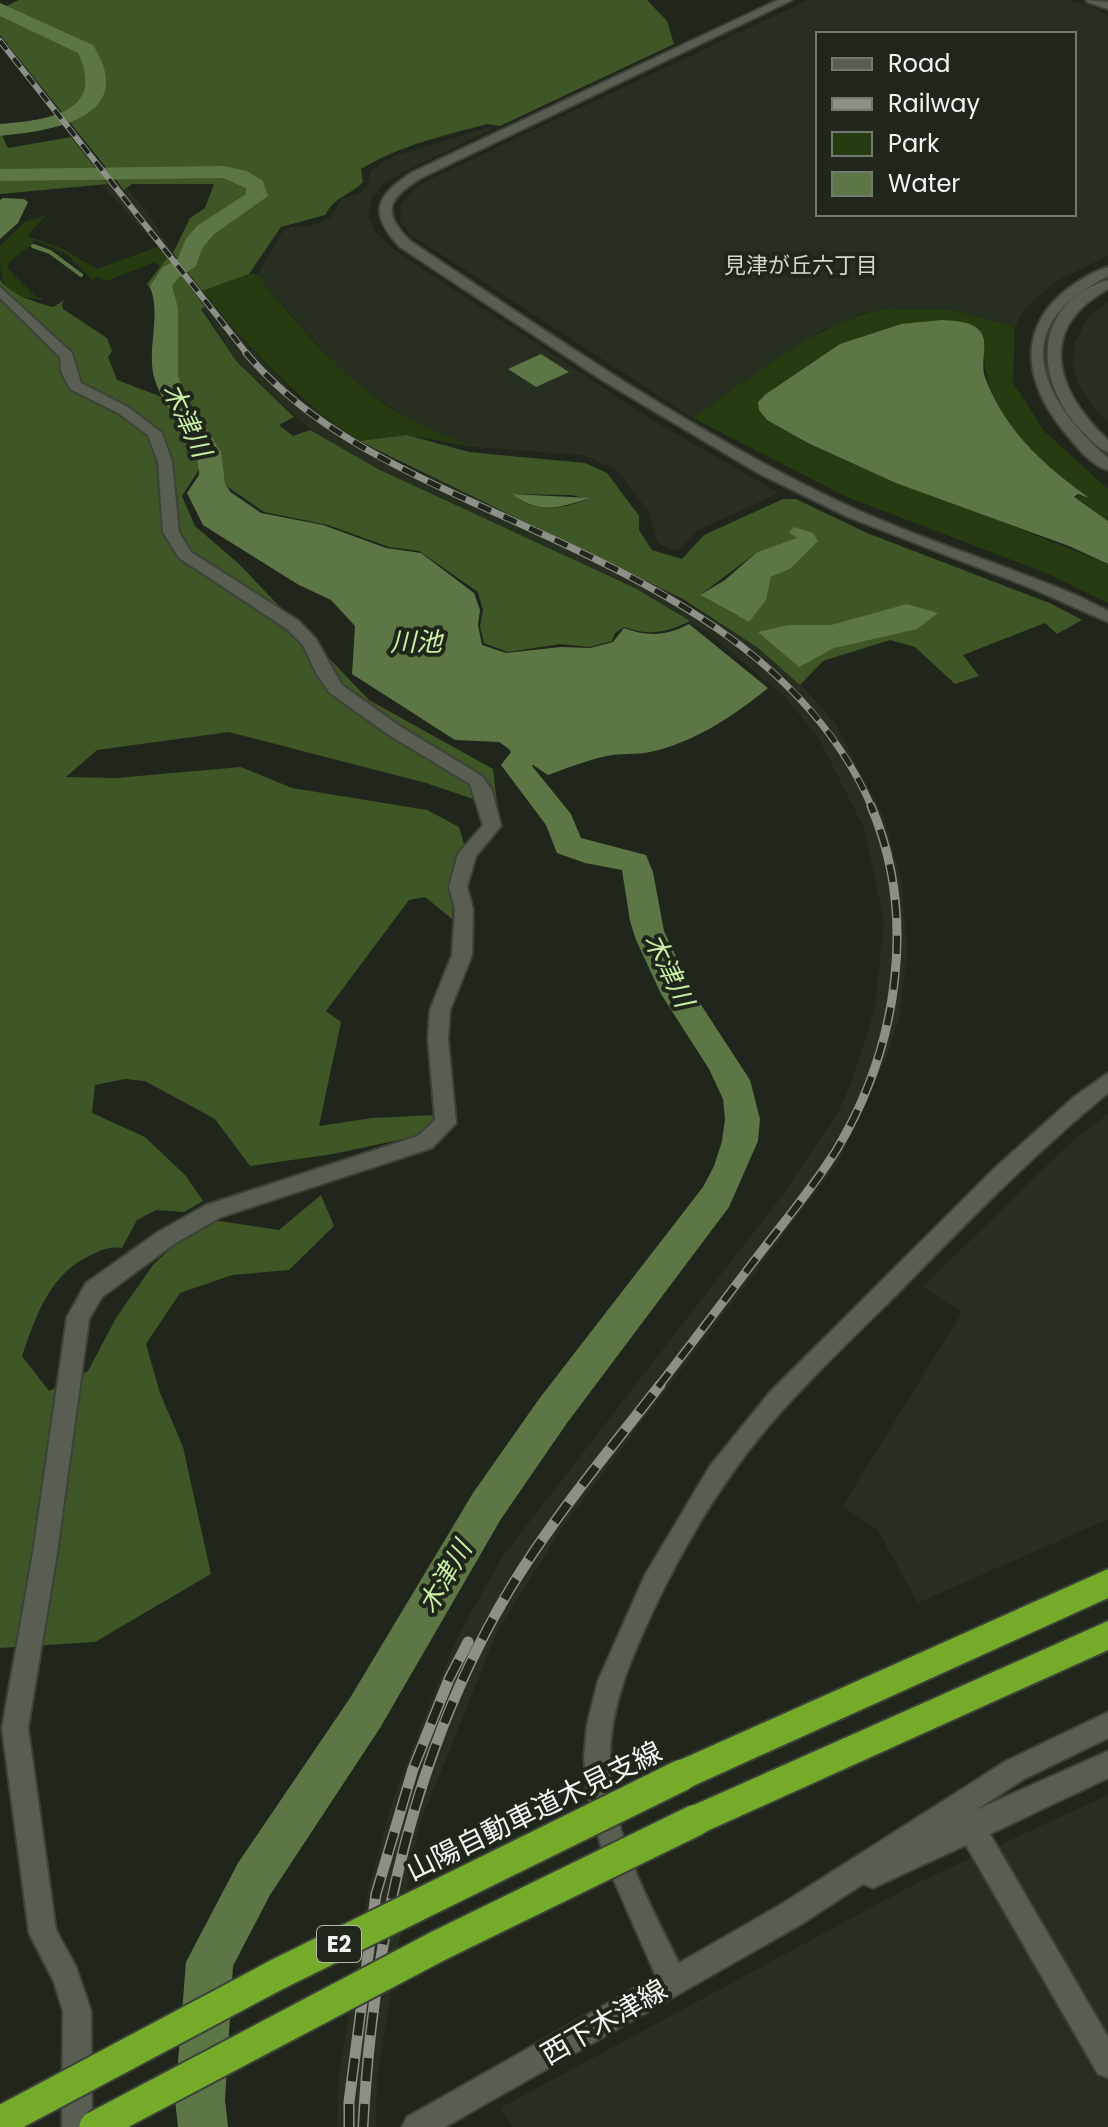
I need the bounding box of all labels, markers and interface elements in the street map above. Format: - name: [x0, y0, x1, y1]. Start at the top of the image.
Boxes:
- legend: [816, 32, 1076, 216]
- text: Road: [888, 47, 950, 80]
- text: Railway: [888, 87, 981, 120]
- text: Park: [888, 127, 940, 160]
- text: Water: [888, 167, 960, 200]
- district label: 見津が丘六丁目: [724, 250, 878, 281]
- water label: 木津川: [154, 377, 221, 466]
- water label: 川池: [390, 624, 445, 660]
- water label: 木津川: [636, 927, 704, 1016]
- water label: 木津川: [410, 1532, 482, 1620]
- street label: 山陽自動車道木見支線: [400, 1732, 668, 1890]
- road number: E2: [317, 1926, 361, 1962]
- street label: 西下木津線: [534, 1970, 674, 2074]

